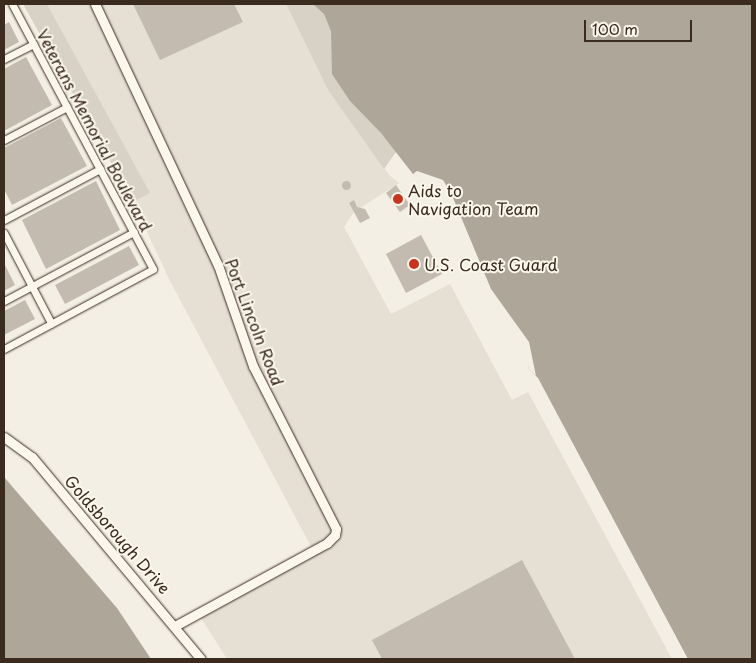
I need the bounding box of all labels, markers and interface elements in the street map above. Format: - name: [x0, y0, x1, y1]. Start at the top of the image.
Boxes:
- scale bar: [586, 10, 694, 42]
- text: 100 m: [592, 17, 638, 40]
- street label: Veterans Memorial Boulevard: [33, 25, 157, 235]
- place label: Aids to Navigation Team: [408, 180, 538, 218]
- marker: Aids to Navigation Team: [392, 193, 404, 205]
- place label: U.S. Coast Guard: [424, 254, 558, 274]
- street label: Port Lincoln Road: [222, 256, 288, 388]
- marker: U.S. Coast Guard: [408, 258, 420, 270]
- street label: Goldsborough Drive: [61, 471, 175, 597]

